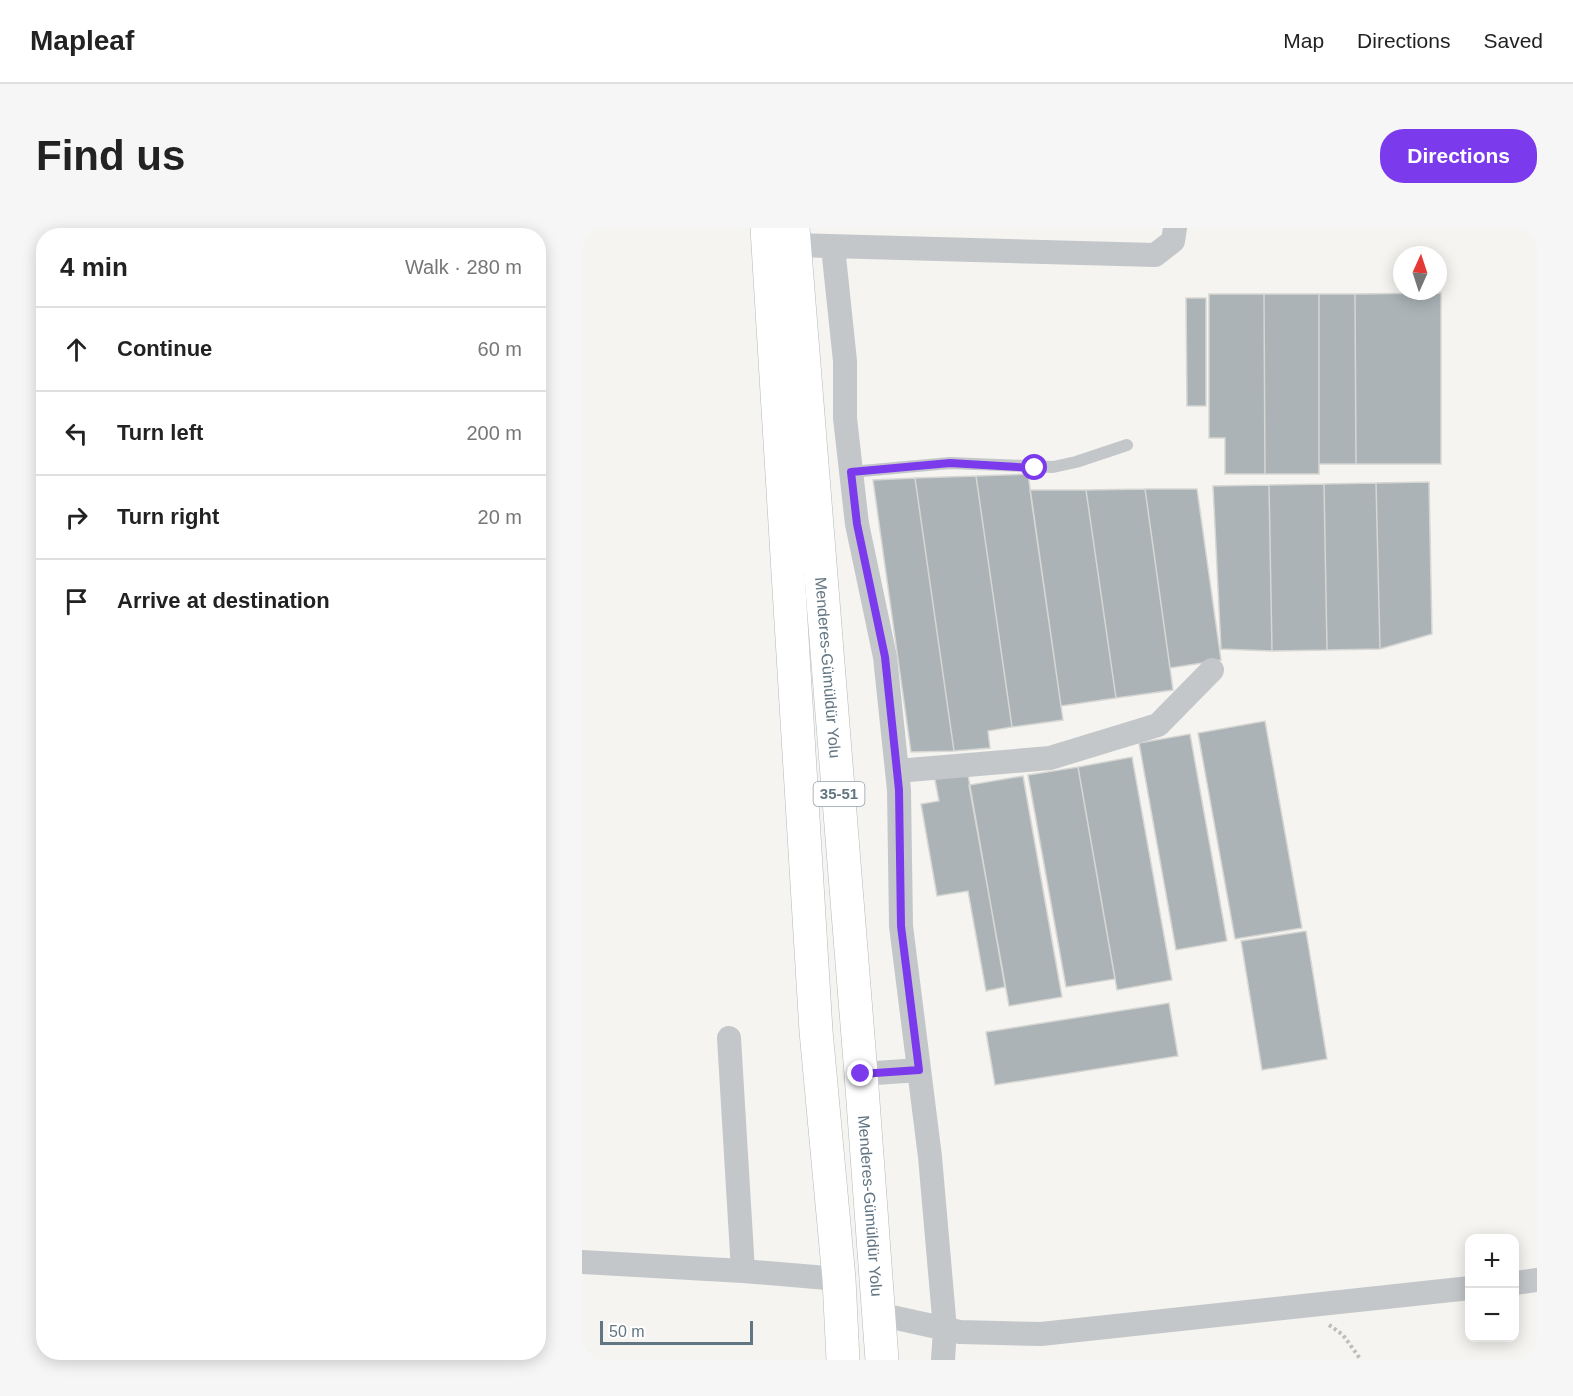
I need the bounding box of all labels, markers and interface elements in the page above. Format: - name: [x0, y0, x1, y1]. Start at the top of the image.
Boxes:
- text: Mapleaf: [30, 25, 134, 56]
- text: Map: [1283, 29, 1324, 52]
- text: Directions: [1357, 29, 1450, 52]
- text: Saved: [1483, 29, 1543, 52]
- button: Directions: [1380, 129, 1537, 183]
- text: Find us: [36, 132, 185, 179]
- north arrow: [1393, 246, 1447, 300]
- text: 4 min: [60, 252, 128, 282]
- text: Walk · 280 m: [405, 256, 522, 278]
- icon: ahead: [60, 333, 93, 366]
- text: Continue: [117, 336, 212, 361]
- text: 60 m: [478, 338, 522, 360]
- icon: left: [60, 417, 93, 450]
- text: Turn left: [117, 420, 203, 445]
- text: 200 m: [466, 422, 522, 444]
- route start: [1021, 454, 1047, 480]
- icon: right: [60, 501, 93, 534]
- text: Turn right: [117, 504, 219, 529]
- text: 20 m: [478, 506, 522, 528]
- street label: Menderes-Gümüldür Yolu: [812, 576, 844, 759]
- icon: arrive: [60, 585, 93, 618]
- text: Arrive at destination: [117, 588, 330, 613]
- road number: 35-51: [814, 782, 864, 806]
- route end: [847, 1060, 873, 1086]
- street label: Menderes-Gümüldür Yolu: [855, 1115, 885, 1297]
- map controls: [1465, 1234, 1519, 1342]
- button: +: [1465, 1234, 1519, 1288]
- button: −: [1465, 1288, 1519, 1342]
- scale bar: [600, 1318, 753, 1346]
- text: 50 m: [609, 1323, 645, 1340]

